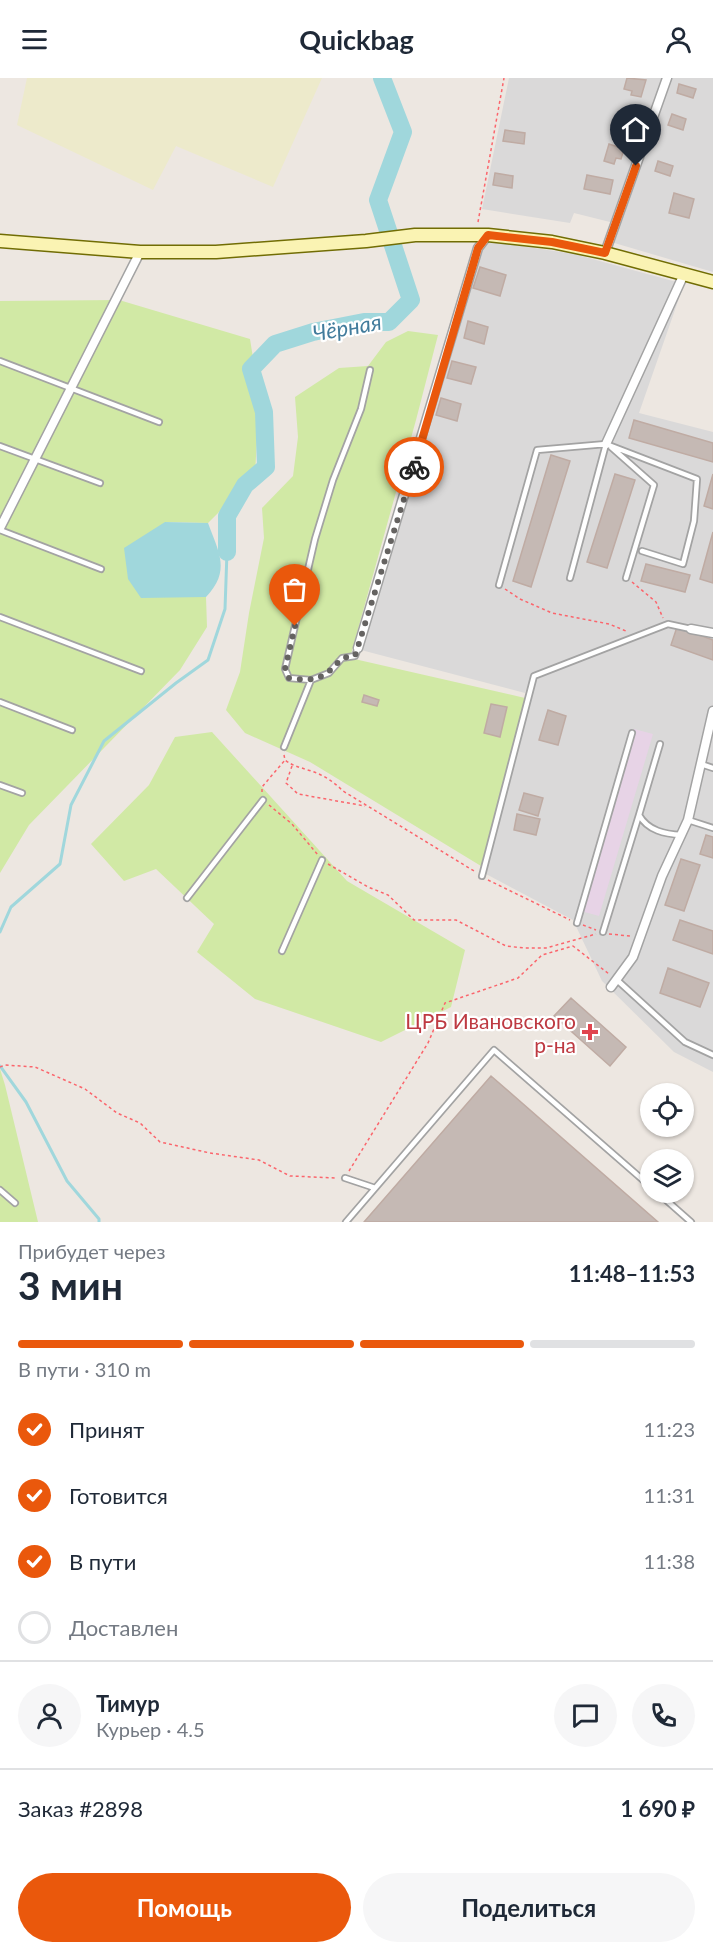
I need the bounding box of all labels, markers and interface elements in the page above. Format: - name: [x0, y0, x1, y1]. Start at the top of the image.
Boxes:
- icon: menu: [18, 23, 51, 56]
- text: Quickbag: [299, 23, 414, 56]
- icon: person: [662, 23, 695, 56]
- pin: [610, 104, 661, 166]
- icon: home: [619, 113, 652, 146]
- water label: Чёрная: [311, 308, 383, 346]
- courier: [384, 437, 444, 497]
- icon: bike: [398, 451, 431, 484]
- pin: [269, 564, 320, 626]
- icon: bag: [278, 573, 311, 606]
- place label: ЦРБ Ивановского р-на: [405, 1008, 576, 1057]
- marker: ЦРБ Ивановского р-на: [581, 1023, 599, 1041]
- map controls: [640, 1083, 694, 1203]
- button: locate: [640, 1083, 694, 1137]
- button: layers: [640, 1149, 694, 1203]
- text: Прибудет через: [18, 1239, 165, 1263]
- text: 11:48–11:53: [569, 1260, 695, 1287]
- text: 3 мин: [18, 1262, 123, 1308]
- text: В пути · 310 m: [18, 1357, 151, 1381]
- icon: check: [18, 1413, 51, 1446]
- text: Принят: [69, 1416, 144, 1443]
- text: 11:23: [644, 1417, 695, 1441]
- icon: check: [18, 1479, 51, 1512]
- text: Готовится: [69, 1482, 168, 1509]
- text: 11:31: [644, 1483, 695, 1507]
- icon: check: [18, 1545, 51, 1578]
- text: В пути: [69, 1548, 136, 1575]
- text: 11:38: [644, 1549, 695, 1573]
- text: Доставлен: [69, 1614, 178, 1641]
- button: person: [18, 1684, 81, 1747]
- button: chat: [554, 1684, 617, 1747]
- button: phone: [632, 1684, 695, 1747]
- text: Тимур: [96, 1690, 160, 1717]
- text: Курьер · 4.5: [96, 1717, 205, 1741]
- text: Заказ #2898: [18, 1795, 143, 1822]
- text: 1 690 ₽: [620, 1795, 695, 1822]
- button: Помощь: [18, 1873, 351, 1942]
- button: Поделиться: [363, 1873, 695, 1942]

